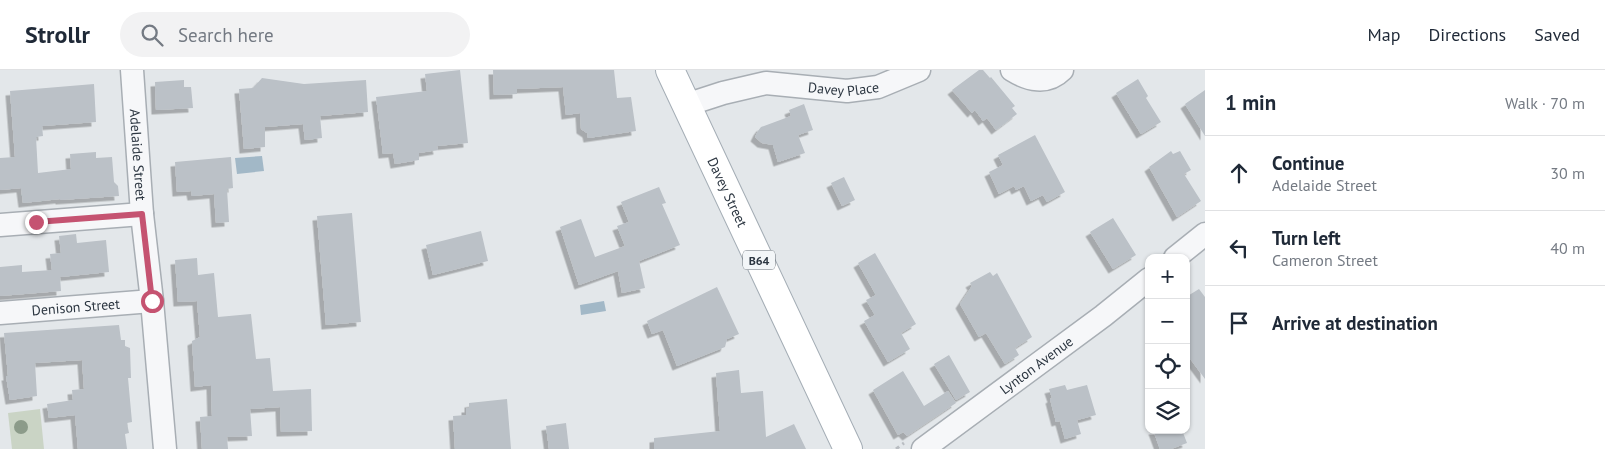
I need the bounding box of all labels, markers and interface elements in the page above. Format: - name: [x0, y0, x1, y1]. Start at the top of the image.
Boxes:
- search box: [120, 12, 470, 57]
- text: Strollr: [25, 19, 90, 50]
- icon: search: [138, 21, 166, 49]
- text: Search here: [178, 23, 274, 47]
- text: Map: [1368, 23, 1400, 46]
- text: Directions: [1428, 23, 1506, 46]
- text: Saved: [1534, 23, 1580, 46]
- street label: Davey Place: [807, 78, 880, 100]
- text: 1 min: [1225, 89, 1276, 116]
- text: Walk · 70 m: [1505, 93, 1585, 113]
- street label: Adelaide Street: [126, 108, 150, 202]
- text: Continue: [1272, 151, 1344, 175]
- street label: Davey Street: [703, 154, 752, 230]
- icon: ahead: [1225, 159, 1253, 187]
- text: 30 m: [1550, 163, 1585, 183]
- text: Adelaide Street: [1272, 175, 1377, 195]
- route end: [25, 211, 48, 234]
- text: Turn left: [1272, 226, 1341, 250]
- icon: left: [1225, 234, 1253, 262]
- text: 40 m: [1550, 238, 1585, 258]
- road number: B64: [743, 250, 775, 270]
- text: Cameron Street: [1272, 250, 1378, 270]
- map controls: [1145, 254, 1190, 434]
- button: +: [1145, 254, 1190, 299]
- route start: [141, 290, 164, 313]
- street label: Denison Street: [31, 295, 121, 319]
- button: −: [1145, 299, 1190, 344]
- icon: arrive: [1225, 309, 1253, 337]
- text: Arrive at destination: [1272, 311, 1438, 335]
- street label: Lynton Avenue: [996, 332, 1077, 398]
- button: locate: [1145, 344, 1190, 389]
- button: layers: [1145, 389, 1190, 434]

